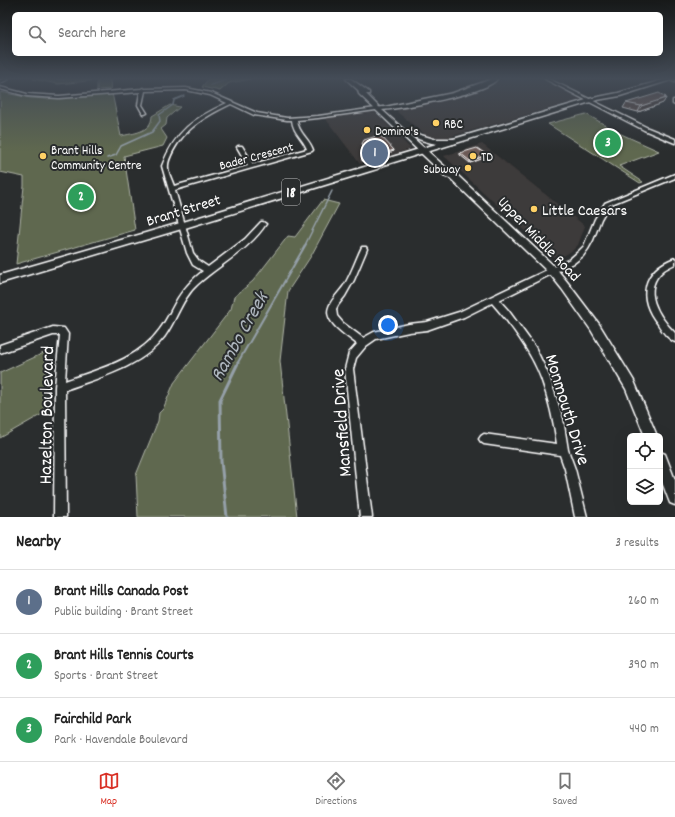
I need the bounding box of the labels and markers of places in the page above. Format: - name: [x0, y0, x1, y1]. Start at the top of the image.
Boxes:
- place label: RBC: [444, 116, 463, 135]
- marker: RBC: [431, 118, 441, 128]
- place label: Domino's: [375, 123, 419, 142]
- marker: Domino's: [362, 125, 372, 135]
- pin: 3: [595, 128, 621, 158]
- pin: 1: [362, 138, 388, 168]
- place label: Brant Hills Community Centre: [51, 142, 142, 176]
- place label: TD: [481, 149, 493, 168]
- marker: Brant Hills Community Centre: [38, 151, 48, 161]
- marker: TD: [468, 151, 478, 161]
- place label: Subway: [423, 161, 461, 180]
- marker: Subway: [463, 163, 473, 173]
- pin: 2: [68, 182, 94, 212]
- place label: Little Caesars: [542, 200, 627, 223]
- marker: Little Caesars: [529, 204, 539, 214]

